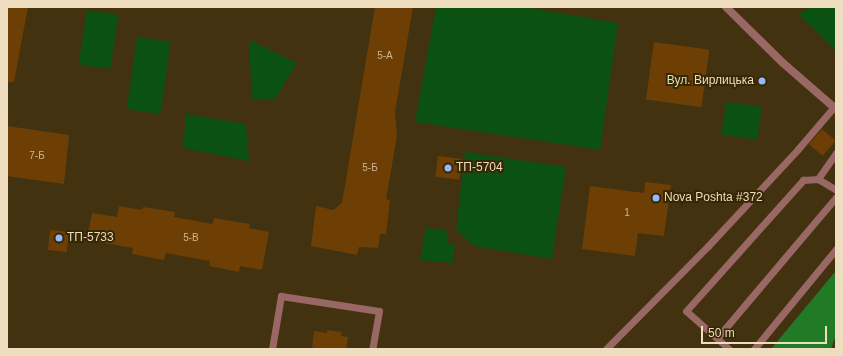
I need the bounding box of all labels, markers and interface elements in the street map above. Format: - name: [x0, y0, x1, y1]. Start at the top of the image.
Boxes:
- house number: 5-А: [377, 50, 393, 62]
- place label: Вул. Вирлицька: [667, 74, 754, 88]
- marker: Вул. Вирлицька: [757, 76, 767, 86]
- house number: 7-Б: [29, 150, 45, 162]
- place label: ТП-5704: [456, 161, 503, 175]
- house number: 5-Б: [362, 162, 378, 174]
- marker: ТП-5704: [443, 163, 453, 173]
- place label: Nova Poshta #372: [664, 191, 763, 205]
- marker: Nova Poshta #372: [651, 193, 661, 203]
- house number: 1: [624, 207, 630, 219]
- place label: ТП-5733: [67, 231, 114, 245]
- house number: 5-В: [183, 232, 199, 244]
- marker: ТП-5733: [54, 233, 64, 243]
- scale bar: [703, 318, 829, 344]
- text: 50 m: [708, 326, 735, 340]

